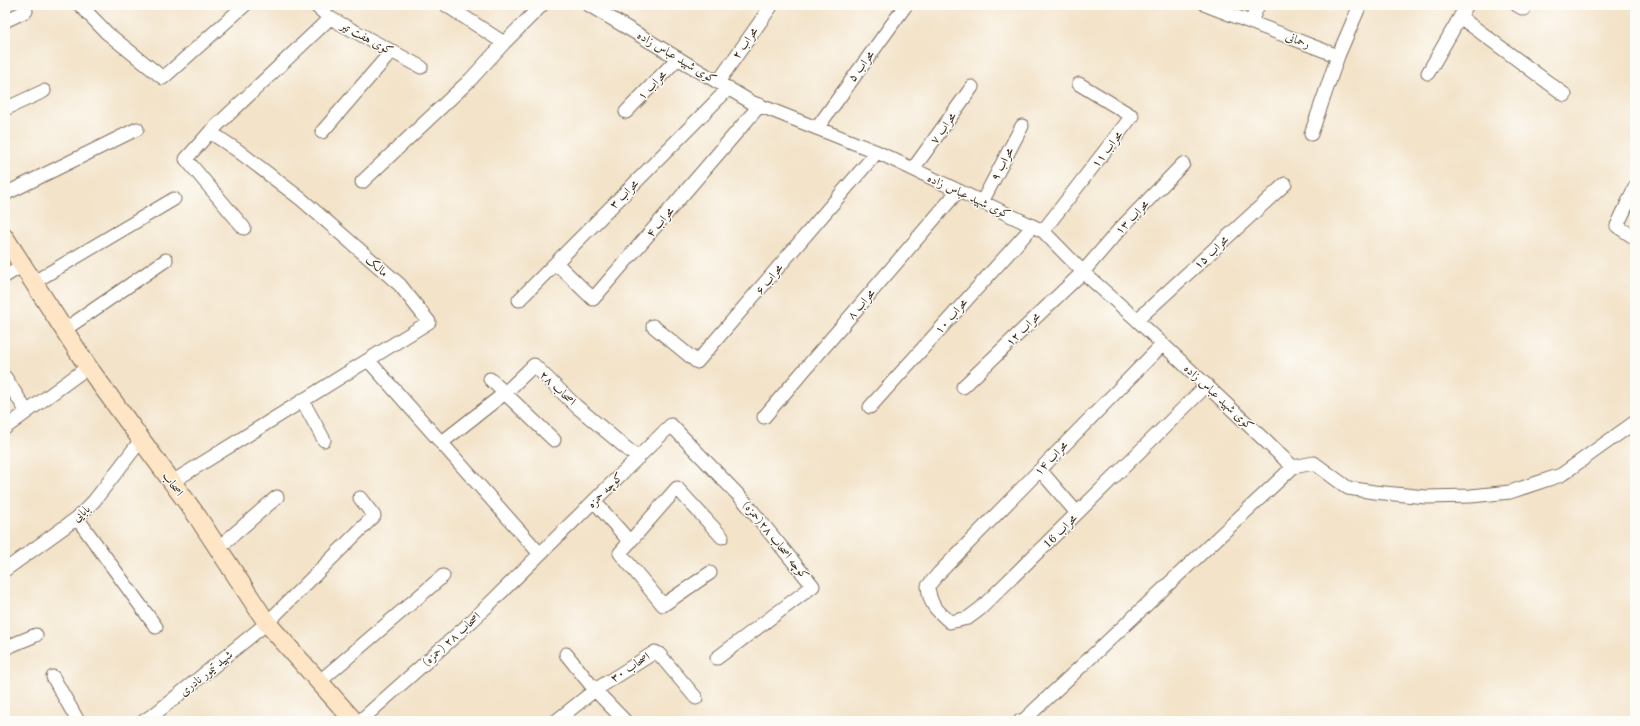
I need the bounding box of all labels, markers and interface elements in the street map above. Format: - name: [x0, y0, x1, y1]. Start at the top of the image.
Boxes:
- street label: کوی هفت تیر: [336, 18, 395, 59]
- street label: محراب ۲: [731, 25, 762, 62]
- street label: کوی شهید عباس زاده: [634, 29, 719, 87]
- street label: رحمانی: [1284, 31, 1312, 51]
- street label: محراب ۵: [846, 48, 879, 85]
- street label: محراب ۱: [636, 68, 671, 103]
- street label: محراب ۷: [929, 110, 960, 147]
- street label: محراب ۱۱: [1090, 129, 1127, 171]
- street label: محراب ۹: [989, 145, 1018, 183]
- street label: کوی شهید عباس زاده: [925, 172, 1012, 222]
- street label: محراب ۳: [608, 177, 643, 212]
- street label: محراب ۱۳: [1114, 198, 1153, 238]
- street label: محراب ۴: [645, 205, 678, 241]
- street label: محراب ۱۵: [1192, 233, 1233, 272]
- street label: مالک: [363, 253, 390, 280]
- street label: محراب ۶: [754, 262, 787, 298]
- street label: محراب ۸: [846, 287, 879, 323]
- street label: محراب ۱۰: [933, 296, 972, 337]
- street label: محراب ۱۲: [1004, 310, 1044, 350]
- street label: کوی شهید عباس زاده: [1181, 362, 1256, 434]
- street label: اصحاب ۲۸: [536, 369, 578, 409]
- street label: محراب ۱۴: [1033, 439, 1072, 479]
- street label: اصحاب: [159, 470, 185, 500]
- street label: کوچه حمزه: [585, 470, 627, 512]
- street label: کوچه اصحاب ۲۸(حمزه): [738, 498, 811, 584]
- street label: بابایی: [71, 503, 93, 525]
- street label: محراب 16: [1041, 512, 1081, 552]
- street label: اصحاب ۲۸ (حمزه): [420, 610, 484, 670]
- street label: شهید تیمور نادری: [178, 649, 236, 700]
- street label: اصحاب ۳۰: [609, 651, 653, 686]

